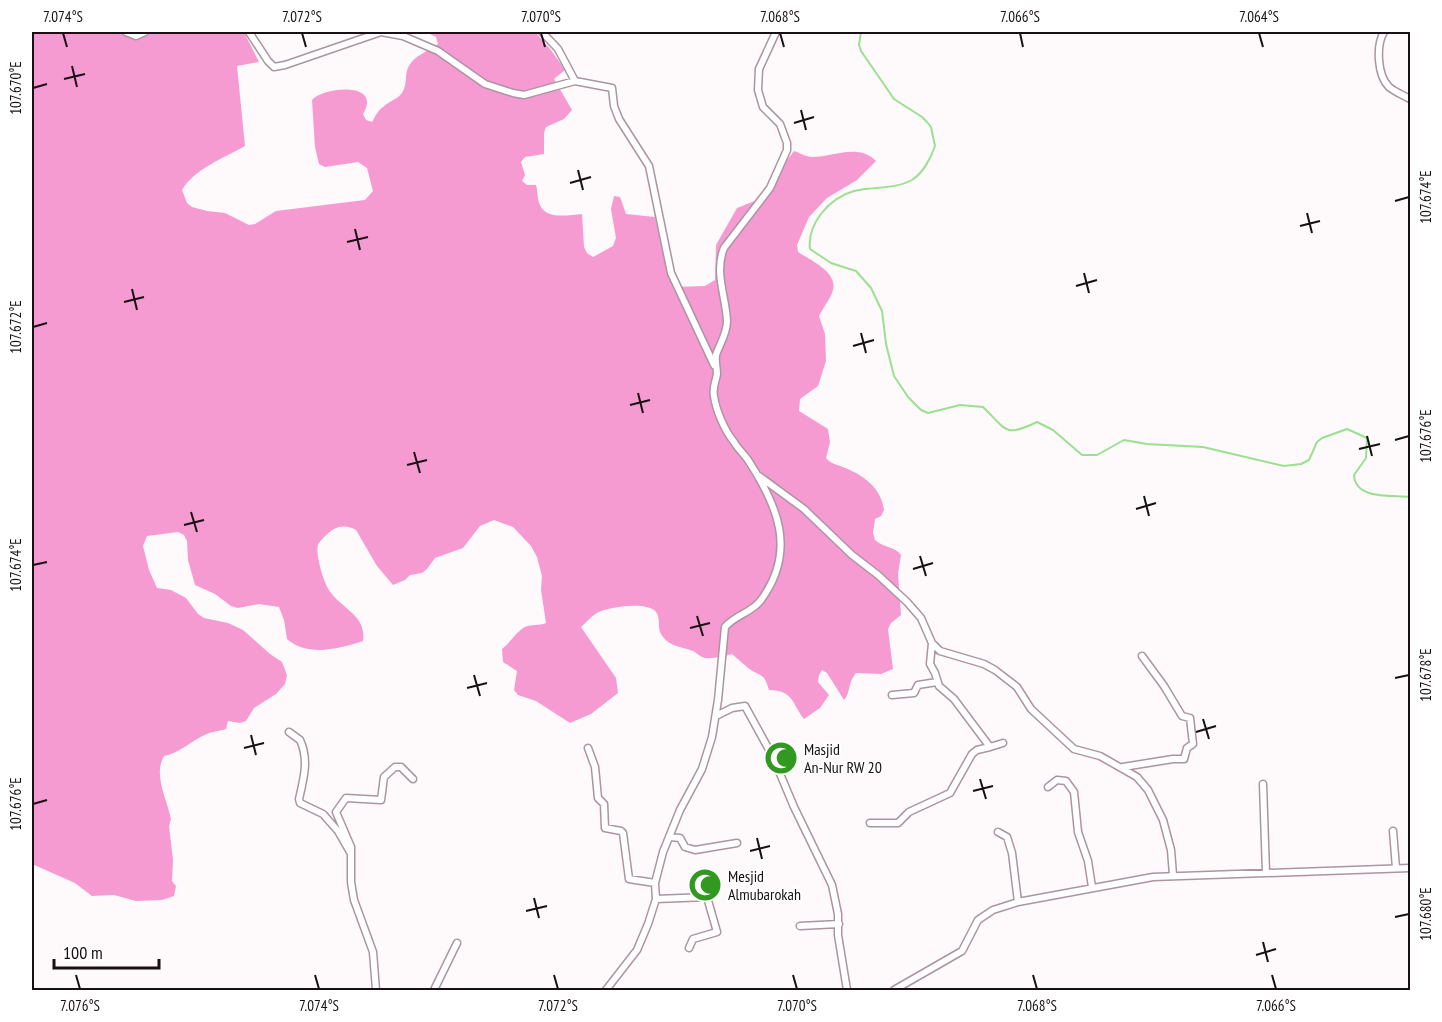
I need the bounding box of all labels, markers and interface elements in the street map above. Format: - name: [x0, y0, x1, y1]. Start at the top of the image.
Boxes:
- text: 7.074°S: [43, 7, 83, 26]
- text: 7.072°S: [282, 7, 322, 26]
- text: 7.070°S: [521, 7, 561, 26]
- text: 7.068°S: [760, 7, 800, 26]
- text: 7.066°S: [1000, 7, 1040, 26]
- text: 7.064°S: [1239, 7, 1279, 26]
- text: 107.670°E: [6, 61, 25, 115]
- text: 107.674°E: [1416, 170, 1435, 224]
- text: 107.672°E: [6, 300, 25, 354]
- text: 107.676°E: [1416, 409, 1435, 463]
- text: 107.674°E: [6, 538, 25, 592]
- text: 107.678°E: [1416, 648, 1435, 702]
- place label: Masjid An-Nur RW 20: [804, 739, 882, 777]
- mosque icon: Masjid An-Nur RW 20: [763, 740, 799, 776]
- text: 107.676°E: [6, 777, 25, 831]
- place label: Mesjid Almubarokah: [728, 866, 801, 904]
- mosque icon: Mesjid Almubarokah: [687, 867, 723, 903]
- text: 107.680°E: [1416, 887, 1435, 941]
- scale bar: [54, 932, 159, 970]
- text: 100 m: [63, 941, 103, 964]
- text: 7.076°S: [60, 996, 100, 1015]
- text: 7.074°S: [299, 996, 339, 1015]
- text: 7.072°S: [538, 996, 578, 1015]
- text: 7.070°S: [777, 996, 817, 1015]
- text: 7.068°S: [1017, 996, 1057, 1015]
- text: 7.066°S: [1256, 996, 1296, 1015]

